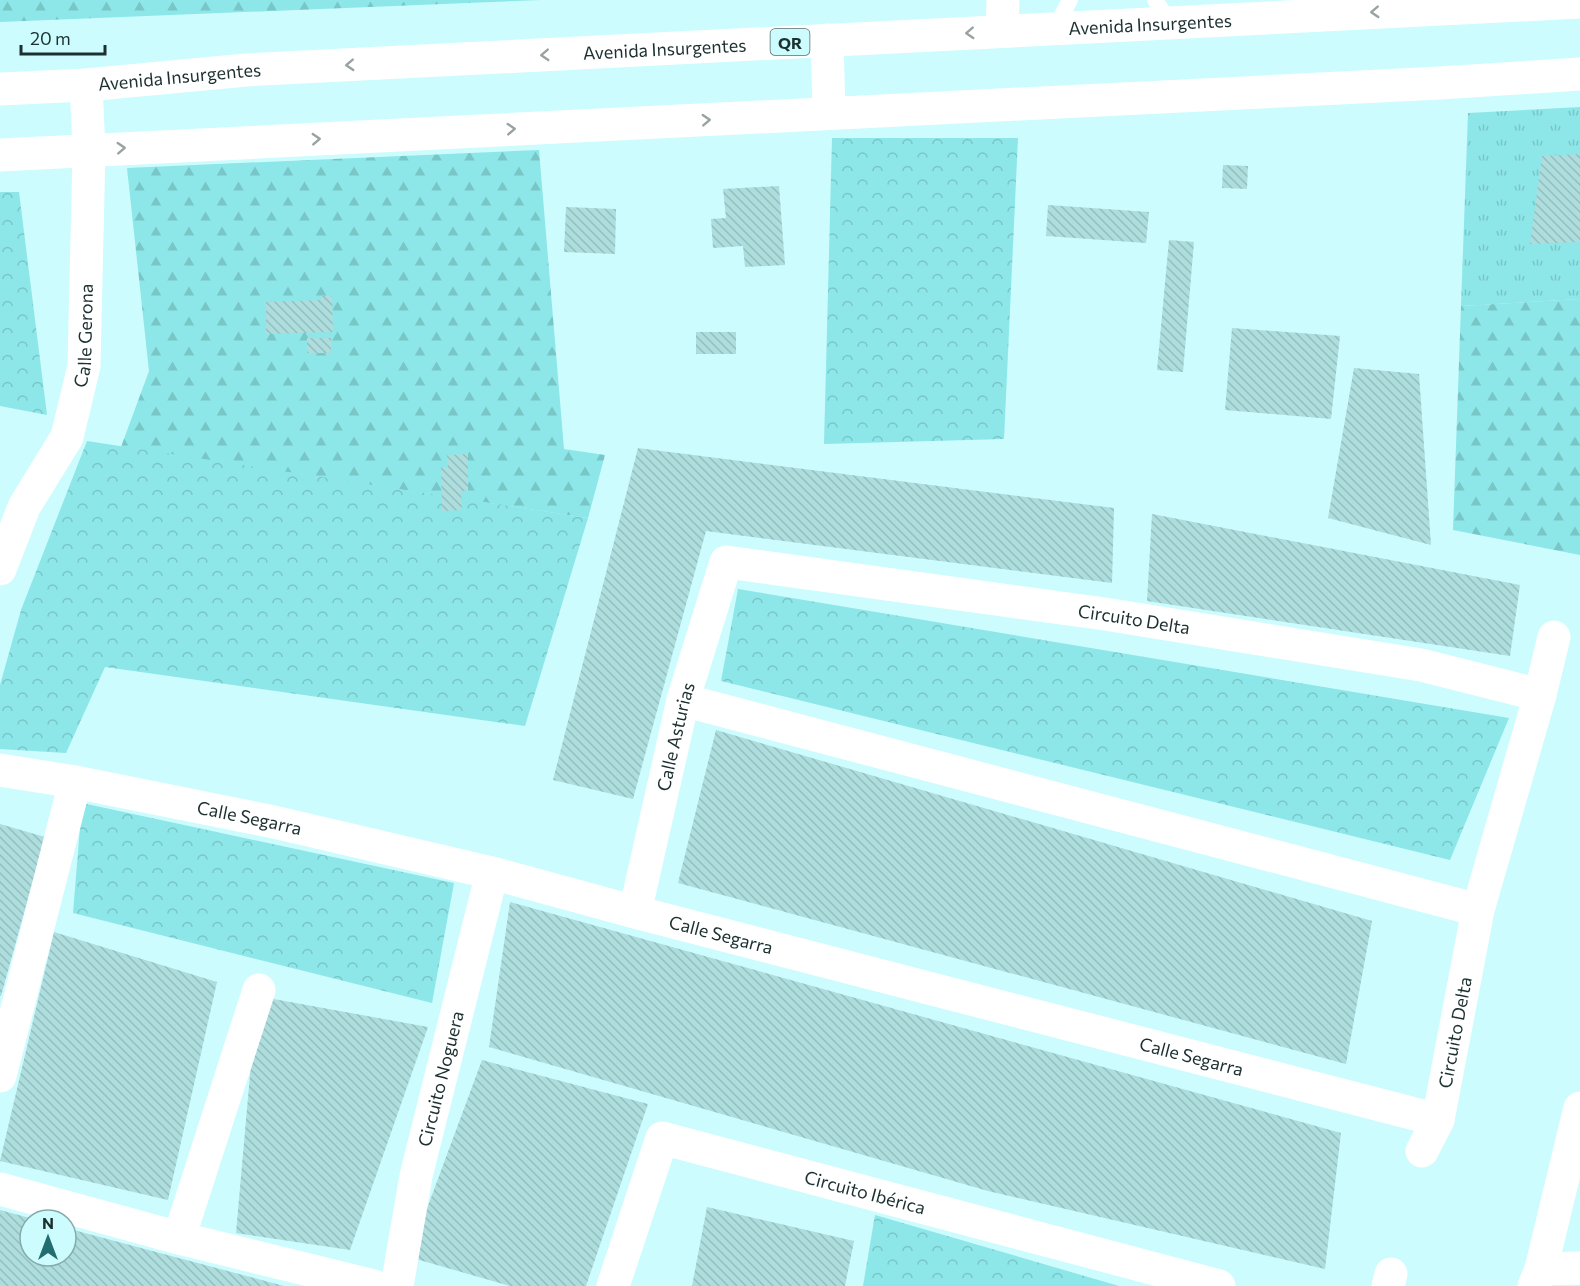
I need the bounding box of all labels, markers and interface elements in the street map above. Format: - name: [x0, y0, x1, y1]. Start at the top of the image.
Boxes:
- one-way arrow: [1370, 5, 1379, 18]
- street label: Avenida Insurgentes: [1068, 9, 1232, 39]
- scale bar: [21, 18, 105, 56]
- one-way arrow: [966, 26, 975, 39]
- text: 20 m: [30, 27, 71, 49]
- road number: QR: [770, 29, 810, 55]
- street label: Avenida Insurgentes: [582, 34, 747, 64]
- one-way arrow: [540, 48, 549, 61]
- street label: Avenida Insurgentes: [97, 58, 262, 95]
- one-way arrow: [346, 58, 355, 71]
- one-way arrow: [701, 113, 710, 126]
- one-way arrow: [506, 123, 515, 136]
- one-way arrow: [312, 132, 321, 145]
- one-way arrow: [117, 142, 126, 155]
- street label: Calle Gerona: [68, 283, 97, 390]
- street label: Circuito Delta: [1077, 599, 1192, 639]
- street label: Calle Asturias: [652, 679, 699, 793]
- street label: Calle Segarra: [195, 796, 304, 839]
- street label: Calle Segarra: [667, 910, 775, 958]
- street label: Circuito Delta: [1433, 975, 1476, 1090]
- street label: Circuito Noguera: [413, 1009, 468, 1149]
- street label: Calle Segarra: [1137, 1032, 1246, 1080]
- street label: Circuito Ibérica: [802, 1165, 928, 1219]
- north arrow: [18, 1208, 78, 1268]
- text: N: [42, 1213, 54, 1232]

